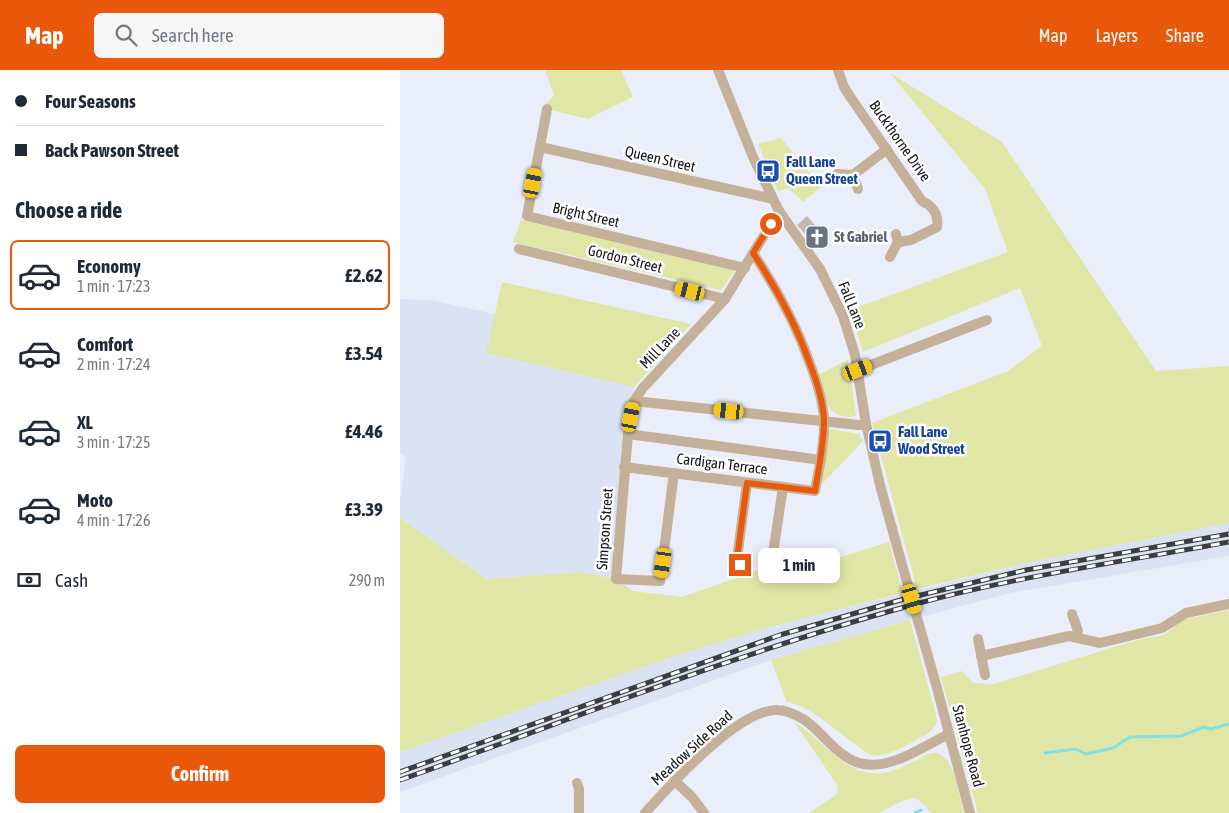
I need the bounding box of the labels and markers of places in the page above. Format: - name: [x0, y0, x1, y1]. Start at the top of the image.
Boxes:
- place label: Fall Lane Queen Street: [786, 153, 858, 187]
- bus stop icon: Fall Lane Queen Street: [755, 158, 781, 184]
- church icon: St Gabriel: [804, 224, 830, 250]
- place label: St Gabriel: [834, 228, 888, 245]
- place label: Fall Lane Wood Street: [897, 423, 965, 457]
- bus stop icon: Fall Lane Wood Street: [867, 428, 893, 454]

